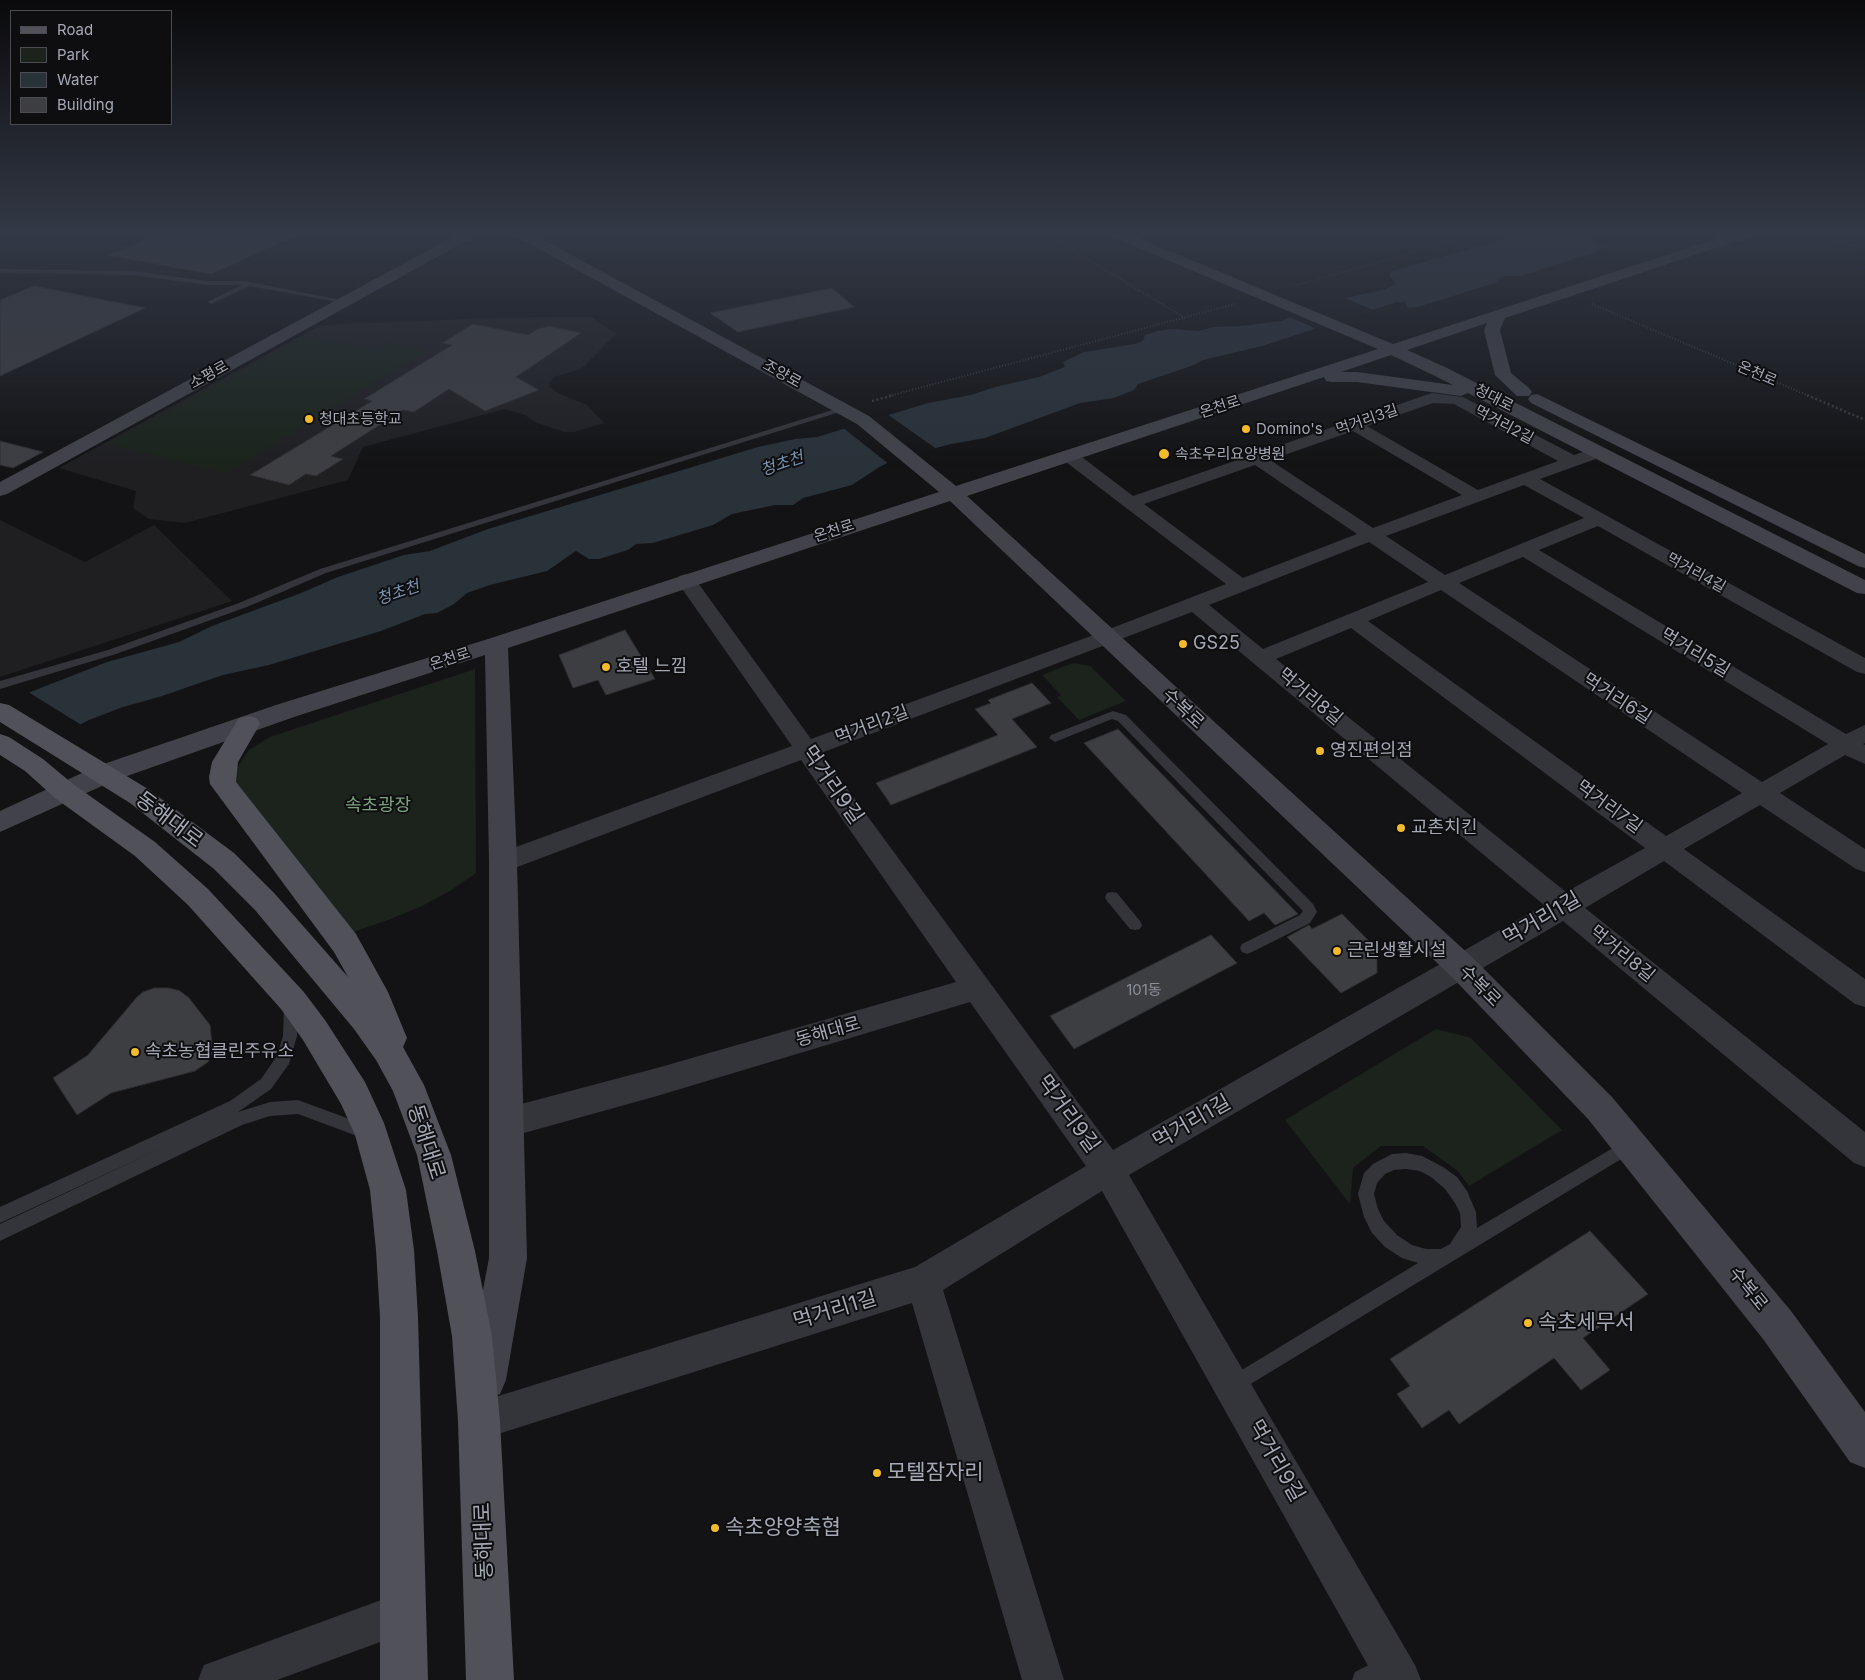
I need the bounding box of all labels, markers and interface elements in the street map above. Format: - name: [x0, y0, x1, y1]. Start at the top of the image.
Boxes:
- legend: [10, 10, 172, 125]
- text: Road: [57, 20, 93, 39]
- text: Park: [57, 45, 89, 64]
- text: Water: [57, 70, 99, 89]
- text: Building: [57, 95, 114, 114]
- street label: 조양로: [760, 356, 804, 392]
- street label: 소평로: [187, 357, 231, 393]
- street label: 온천로: [1734, 358, 1780, 390]
- street label: 청대로: [1471, 381, 1517, 415]
- street label: 온천로: [1198, 392, 1242, 422]
- street label: 먹거리3길: [1334, 401, 1400, 439]
- street label: 먹거리2길: [1471, 402, 1537, 448]
- place label: 청대초등학교: [319, 410, 402, 428]
- marker: 청대초등학교: [303, 413, 315, 425]
- place label: Domino's: [1256, 420, 1323, 438]
- marker: Domino's: [1240, 423, 1252, 435]
- place label: 속초우리요양병원: [1175, 445, 1285, 463]
- marker: 속초우리요양병원: [1157, 447, 1171, 461]
- water label: 청초천: [758, 448, 806, 480]
- street label: 온천로: [812, 516, 856, 546]
- street label: 먹거리4길: [1663, 549, 1729, 597]
- water label: 청초천: [374, 577, 422, 609]
- street label: 먹거리5길: [1656, 624, 1734, 682]
- place label: GS25: [1193, 633, 1240, 655]
- marker: GS25: [1177, 638, 1189, 650]
- street label: 온천로: [428, 644, 472, 674]
- place label: 호텔 느낌: [616, 656, 687, 678]
- marker: 호텔 느낌: [600, 661, 612, 673]
- street label: 먹거리8길: [1273, 664, 1347, 730]
- street label: 먹거리6길: [1579, 669, 1655, 729]
- street label: 수복로: [1157, 684, 1209, 734]
- street label: 먹거리2길: [832, 701, 912, 749]
- place label: 영진편의점: [1330, 740, 1413, 762]
- street label: 먹거리9길: [796, 741, 868, 829]
- marker: 영진편의점: [1314, 745, 1326, 757]
- street label: 먹거리7길: [1572, 776, 1646, 838]
- street label: 동해대로: [131, 787, 207, 853]
- park label: 속초광장: [345, 795, 411, 817]
- place label: 교촌치킨: [1411, 817, 1477, 839]
- marker: 교촌치킨: [1395, 822, 1407, 834]
- street label: 먹거리1길: [1499, 887, 1585, 951]
- street label: 먹거리8길: [1585, 921, 1659, 987]
- place label: 근린생활시설: [1347, 940, 1446, 962]
- marker: 근린생활시설: [1331, 945, 1343, 957]
- street label: 수복로: [1455, 961, 1505, 1011]
- house number: 101동: [1126, 981, 1162, 999]
- street label: 동해대로: [793, 1012, 863, 1052]
- place label: 속초농협클린주유소: [145, 1041, 294, 1063]
- marker: 속초농협클린주유소: [129, 1046, 141, 1058]
- street label: 먹거리9길: [1031, 1070, 1105, 1158]
- street label: 먹거리1길: [1149, 1090, 1235, 1154]
- street label: 동해대로: [402, 1101, 450, 1183]
- street label: 수복로: [1724, 1263, 1772, 1315]
- street label: 먹거리1길: [790, 1285, 880, 1335]
- place label: 속초세무서: [1538, 1310, 1635, 1336]
- marker: 속초세무서: [1522, 1317, 1534, 1329]
- street label: 먹거리9길: [1243, 1416, 1309, 1506]
- place label: 모텔잠자리: [887, 1460, 984, 1486]
- marker: 모텔잠자리: [871, 1467, 883, 1479]
- street label: 동해대로: [470, 1502, 498, 1580]
- place label: 속초양양축협: [725, 1515, 841, 1541]
- marker: 속초양양축협: [709, 1522, 721, 1534]

